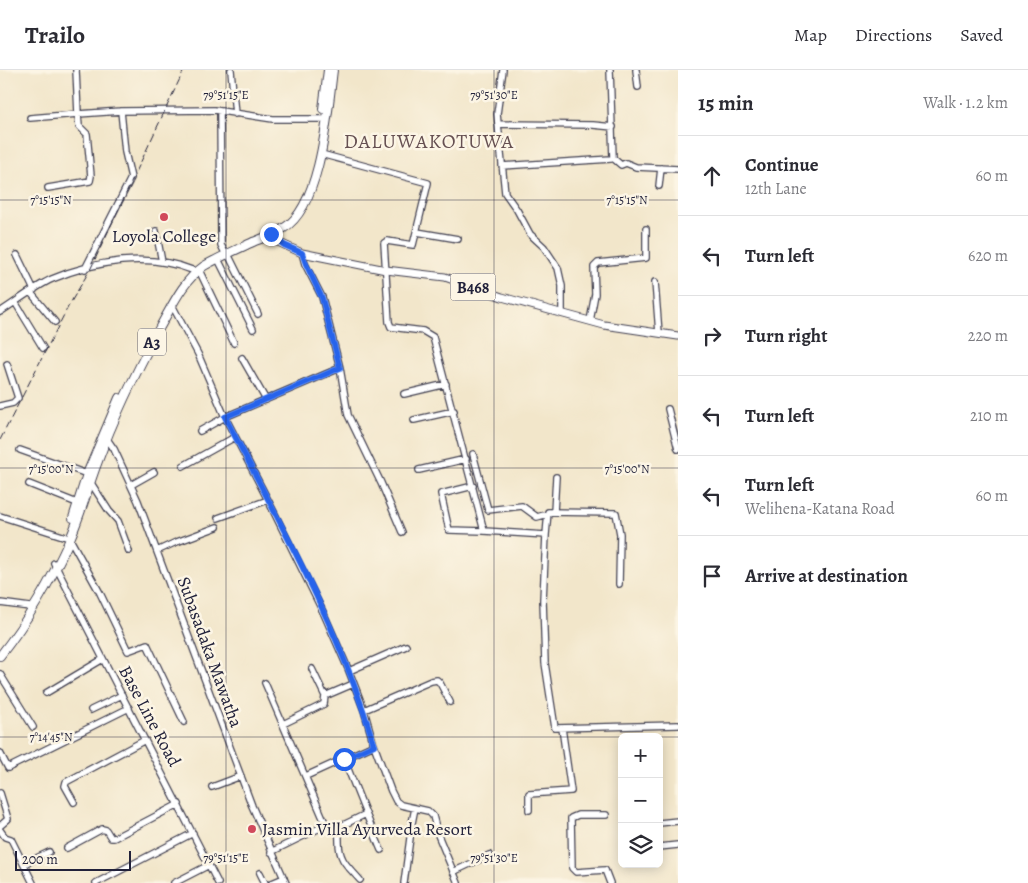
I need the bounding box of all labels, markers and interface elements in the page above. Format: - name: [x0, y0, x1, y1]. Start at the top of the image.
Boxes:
- text: Trailo: [25, 19, 85, 51]
- text: Map: [794, 23, 827, 47]
- text: Directions: [855, 23, 932, 47]
- text: Saved: [960, 23, 1003, 47]
- text: 79°51'15"E: [203, 87, 249, 103]
- text: 79°51'30"E: [470, 87, 518, 103]
- text: 15 min: [698, 89, 754, 117]
- text: Walk · 1.2 km: [923, 92, 1008, 114]
- district label: DALUWAKOTUWA: [344, 128, 514, 155]
- text: Continue: [745, 152, 819, 178]
- icon: ahead: [698, 162, 726, 190]
- text: 60 m: [976, 165, 1008, 187]
- text: 12th Lane: [745, 178, 807, 200]
- text: 7°15'15"N: [30, 192, 72, 208]
- text: 7°15'15"N: [606, 192, 648, 208]
- marker: Loyola College: [158, 211, 170, 223]
- route end: [260, 223, 283, 246]
- place label: Loyola College: [112, 224, 216, 248]
- icon: left: [698, 242, 726, 270]
- text: Turn left: [745, 243, 814, 269]
- text: 620 m: [968, 245, 1008, 267]
- road number: B468: [450, 273, 496, 300]
- icon: right: [698, 322, 726, 350]
- text: Turn right: [745, 323, 827, 349]
- text: 220 m: [968, 325, 1008, 347]
- road number: A3: [138, 328, 166, 356]
- icon: left: [698, 402, 726, 430]
- text: Turn left: [745, 403, 814, 429]
- text: 210 m: [970, 405, 1008, 427]
- text: 7°15'00"N: [28, 461, 74, 477]
- text: 7°15'00"N: [604, 461, 650, 477]
- text: Turn left: [745, 472, 814, 498]
- icon: left: [698, 482, 726, 510]
- text: 60 m: [976, 485, 1008, 507]
- text: Welihena-Katana Road: [745, 498, 895, 520]
- icon: arrive: [698, 562, 726, 590]
- text: Arrive at destination: [745, 563, 908, 589]
- street label: Subasadaka Mawatha: [172, 573, 249, 731]
- street label: Base Line Road: [113, 661, 187, 771]
- text: 7°14'45"N: [29, 729, 73, 745]
- map controls: [618, 733, 663, 868]
- button: +: [618, 733, 663, 778]
- route start: [333, 748, 356, 771]
- button: −: [618, 778, 663, 823]
- place label: Jasmin Villa Ayurveda Resort: [262, 817, 473, 841]
- marker: Jasmin Villa Ayurveda Resort: [246, 823, 258, 835]
- button: layers: [618, 823, 663, 868]
- scale bar: [15, 848, 131, 871]
- text: 200 m: [22, 850, 58, 869]
- text: 79°51'15"E: [203, 850, 249, 866]
- text: 79°51'30"E: [470, 850, 518, 866]

